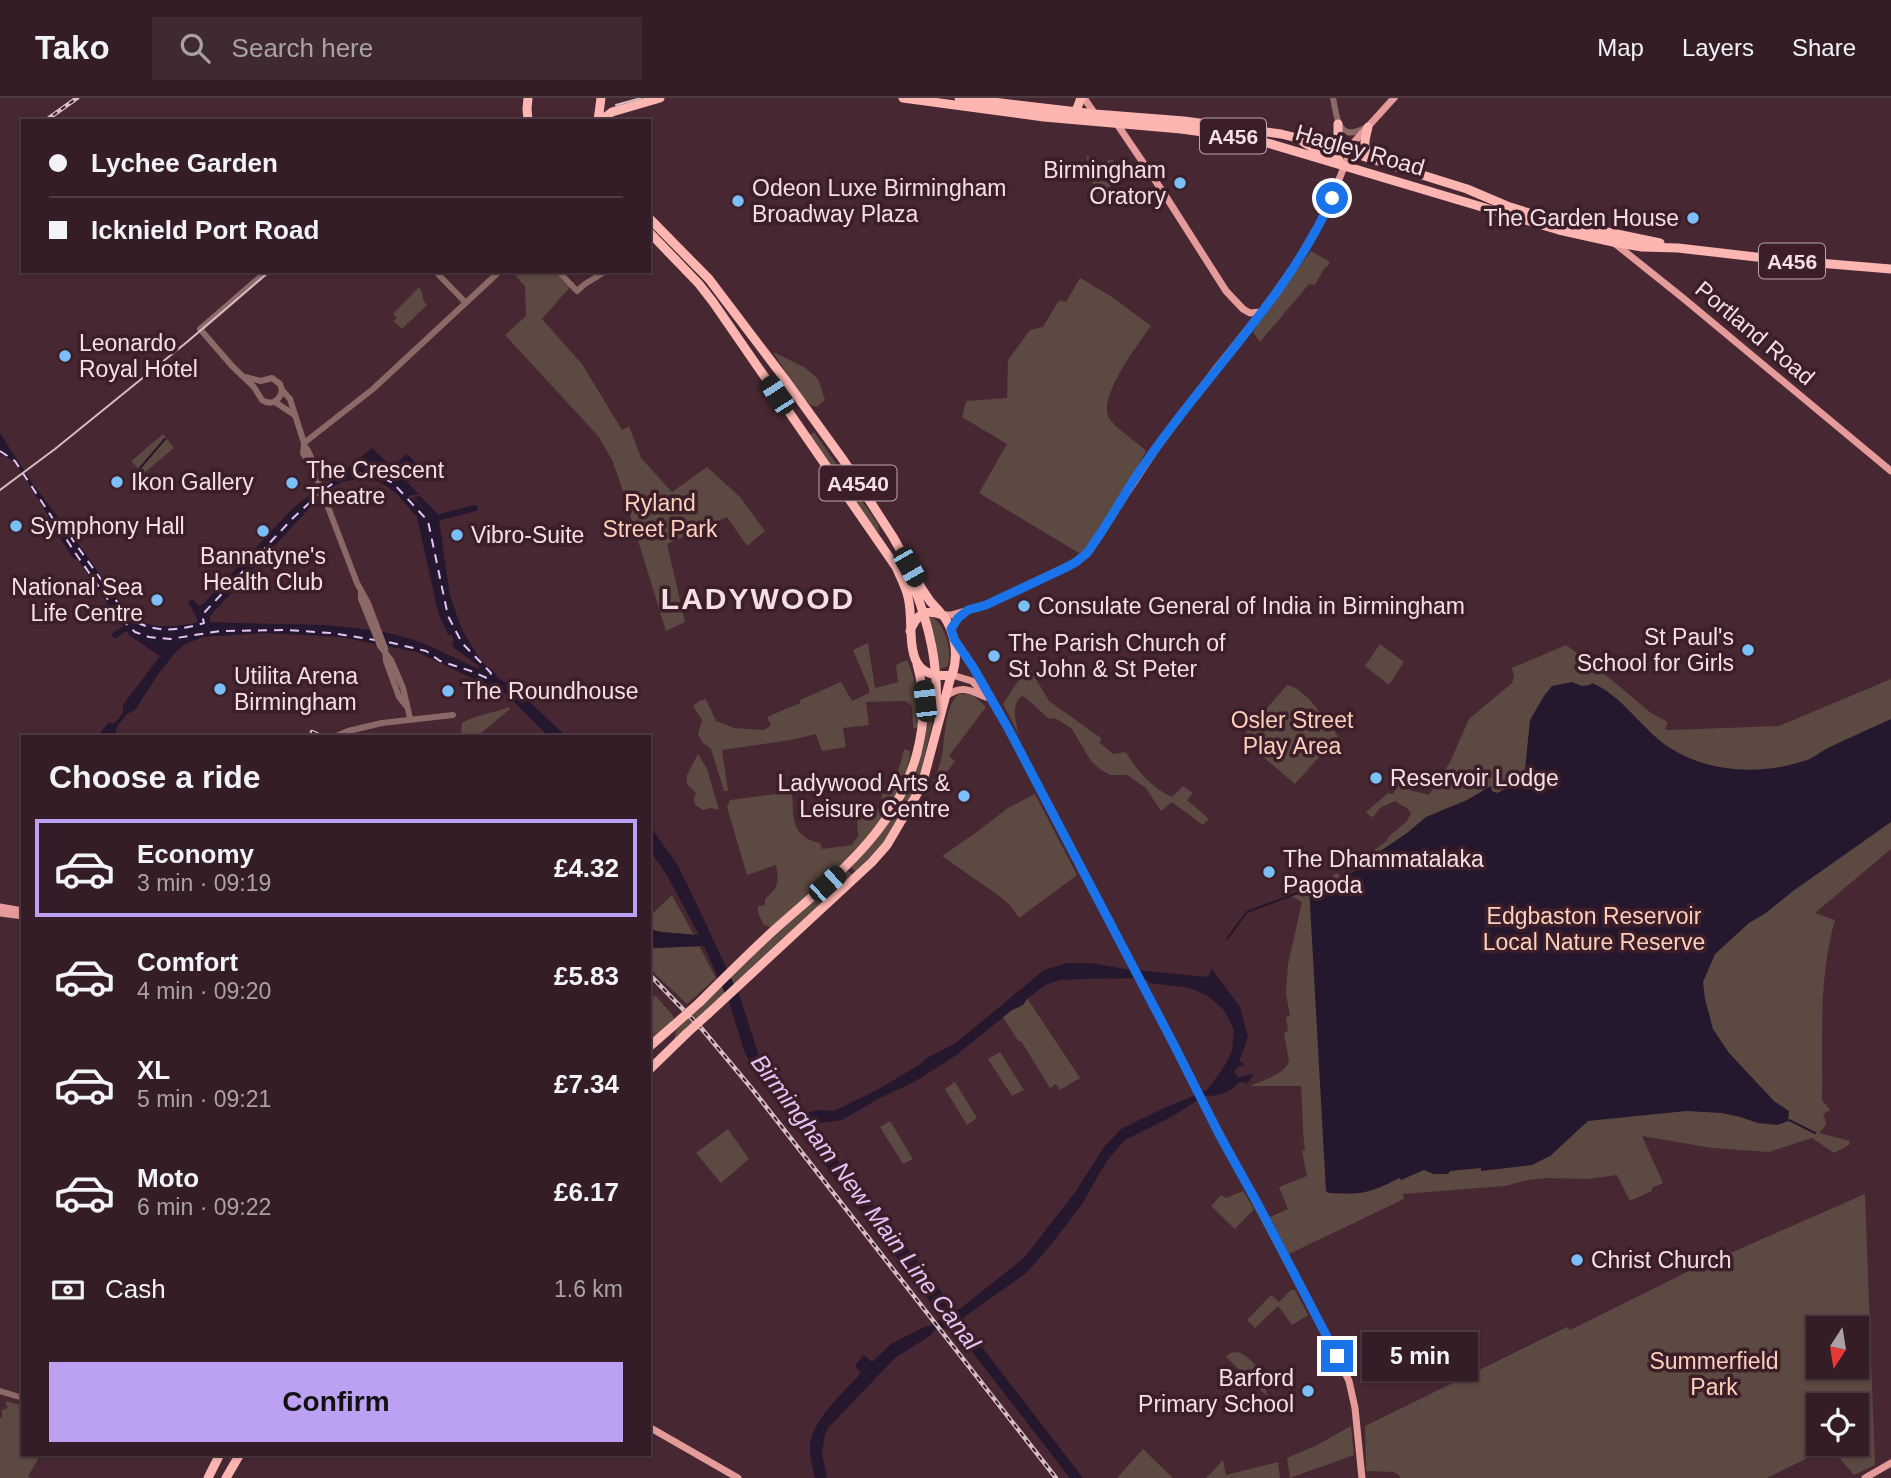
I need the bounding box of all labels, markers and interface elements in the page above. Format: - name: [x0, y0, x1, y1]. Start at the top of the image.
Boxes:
- search box: [152, 17, 642, 80]
- text: Tako: [35, 29, 110, 66]
- icon: search: [176, 29, 214, 67]
- text: Search here: [232, 33, 373, 63]
- text: Map: [1597, 34, 1644, 61]
- text: Layers: [1682, 34, 1754, 61]
- text: Share: [1792, 34, 1856, 61]
- road number: A456: [1200, 118, 1266, 154]
- street label: Hagley Road: [1293, 119, 1427, 181]
- text: Lychee Garden: [91, 148, 278, 178]
- place label: Birmingham Oratory: [1043, 157, 1166, 209]
- place label: Odeon Luxe Birmingham Broadway Plaza: [752, 175, 1006, 227]
- marker: Birmingham Oratory: [1172, 175, 1188, 191]
- route start: [1316, 182, 1348, 214]
- marker: Odeon Luxe Birmingham Broadway Plaza: [730, 193, 746, 209]
- place label: The Garden House: [1483, 205, 1679, 231]
- marker: The Garden House: [1685, 210, 1701, 226]
- text: Icknield Port Road: [91, 215, 319, 245]
- road number: A456: [1759, 244, 1825, 278]
- street label: Portland Road: [1690, 276, 1820, 390]
- place label: Leonardo Royal Hotel: [79, 330, 198, 382]
- marker: Leonardo Royal Hotel: [57, 348, 73, 364]
- car: [757, 372, 798, 418]
- place label: The Crescent Theatre: [306, 457, 445, 509]
- road number: A4540: [820, 466, 896, 500]
- place label: Ikon Gallery: [131, 469, 254, 495]
- marker: Ikon Gallery: [109, 474, 125, 490]
- marker: The Crescent Theatre: [284, 475, 300, 491]
- park label: Ryland Street Park: [602, 490, 718, 542]
- place label: Symphony Hall: [30, 513, 185, 539]
- marker: Symphony Hall: [8, 518, 24, 534]
- place label: Vibro-Suite: [471, 522, 584, 548]
- marker: Bannatyne's Health Club: [255, 523, 271, 539]
- marker: Vibro-Suite: [449, 527, 465, 543]
- place label: Bannatyne's Health Club: [200, 543, 326, 595]
- car: [890, 544, 929, 590]
- place label: National Sea Life Centre: [11, 574, 143, 626]
- district label: LADYWOOD: [661, 582, 855, 615]
- marker: National Sea Life Centre: [149, 592, 165, 608]
- place label: Consulate General of India in Birmingham: [1038, 593, 1465, 619]
- marker: Consulate General of India in Birmingham: [1016, 598, 1032, 614]
- place label: St Paul's School for Girls: [1577, 624, 1734, 676]
- place label: The Parish Church of St John & St Peter: [1008, 630, 1226, 682]
- marker: St Paul's School for Girls: [1740, 642, 1756, 658]
- marker: The Parish Church of St John & St Peter: [986, 648, 1002, 664]
- place label: Utilita Arena Birmingham: [234, 663, 358, 715]
- place label: The Roundhouse: [462, 678, 638, 704]
- car: [913, 679, 938, 723]
- marker: Utilita Arena Birmingham: [212, 681, 228, 697]
- marker: The Roundhouse: [440, 683, 456, 699]
- park label: Osler Street Play Area: [1231, 707, 1354, 759]
- text: Choose a ride: [49, 759, 261, 795]
- place label: Reservoir Lodge: [1390, 765, 1559, 791]
- place label: Ladywood Arts & Leisure Centre: [777, 770, 950, 822]
- marker: Reservoir Lodge: [1368, 770, 1384, 786]
- marker: Ladywood Arts & Leisure Centre: [956, 788, 972, 804]
- icon: car: [53, 837, 116, 900]
- text: Economy: [137, 839, 254, 869]
- place label: The Dhammatalaka Pagoda: [1283, 846, 1484, 898]
- text: £4.32: [554, 853, 619, 883]
- car: [805, 862, 850, 906]
- marker: The Dhammatalaka Pagoda: [1261, 864, 1277, 880]
- text: 3 min · 09:19: [137, 870, 271, 896]
- park label: Edgbaston Reservoir Local Nature Reserve: [1483, 903, 1705, 955]
- icon: car: [53, 945, 116, 1008]
- text: Comfort: [137, 947, 238, 977]
- text: £5.83: [554, 961, 619, 991]
- text: 4 min · 09:20: [137, 978, 271, 1004]
- water label: Birmingham New Main Line Canal: [746, 1049, 986, 1356]
- icon: car: [53, 1053, 116, 1116]
- text: XL: [137, 1055, 170, 1085]
- text: £7.34: [554, 1069, 619, 1099]
- text: 5 min · 09:21: [137, 1086, 271, 1112]
- icon: car: [53, 1161, 116, 1224]
- text: Moto: [137, 1163, 199, 1193]
- text: £6.17: [554, 1177, 619, 1207]
- text: 6 min · 09:22: [137, 1194, 271, 1220]
- place label: Christ Church: [1591, 1247, 1732, 1273]
- marker: Christ Church: [1569, 1252, 1585, 1268]
- icon: cash: [49, 1271, 87, 1309]
- text: Cash: [105, 1274, 166, 1304]
- text: 1.6 km: [554, 1276, 623, 1302]
- north arrow: [1806, 1316, 1869, 1379]
- map controls: [1806, 1316, 1869, 1456]
- callout: 5 min: [1362, 1332, 1477, 1380]
- route end: [1321, 1340, 1353, 1372]
- text: 5 min: [1390, 1343, 1450, 1369]
- park label: Summerfield Park: [1649, 1348, 1779, 1400]
- button: Confirm: [49, 1362, 623, 1442]
- place label: Barford Primary School: [1138, 1365, 1294, 1417]
- marker: Barford Primary School: [1300, 1383, 1316, 1399]
- button: locate: [1806, 1393, 1869, 1456]

